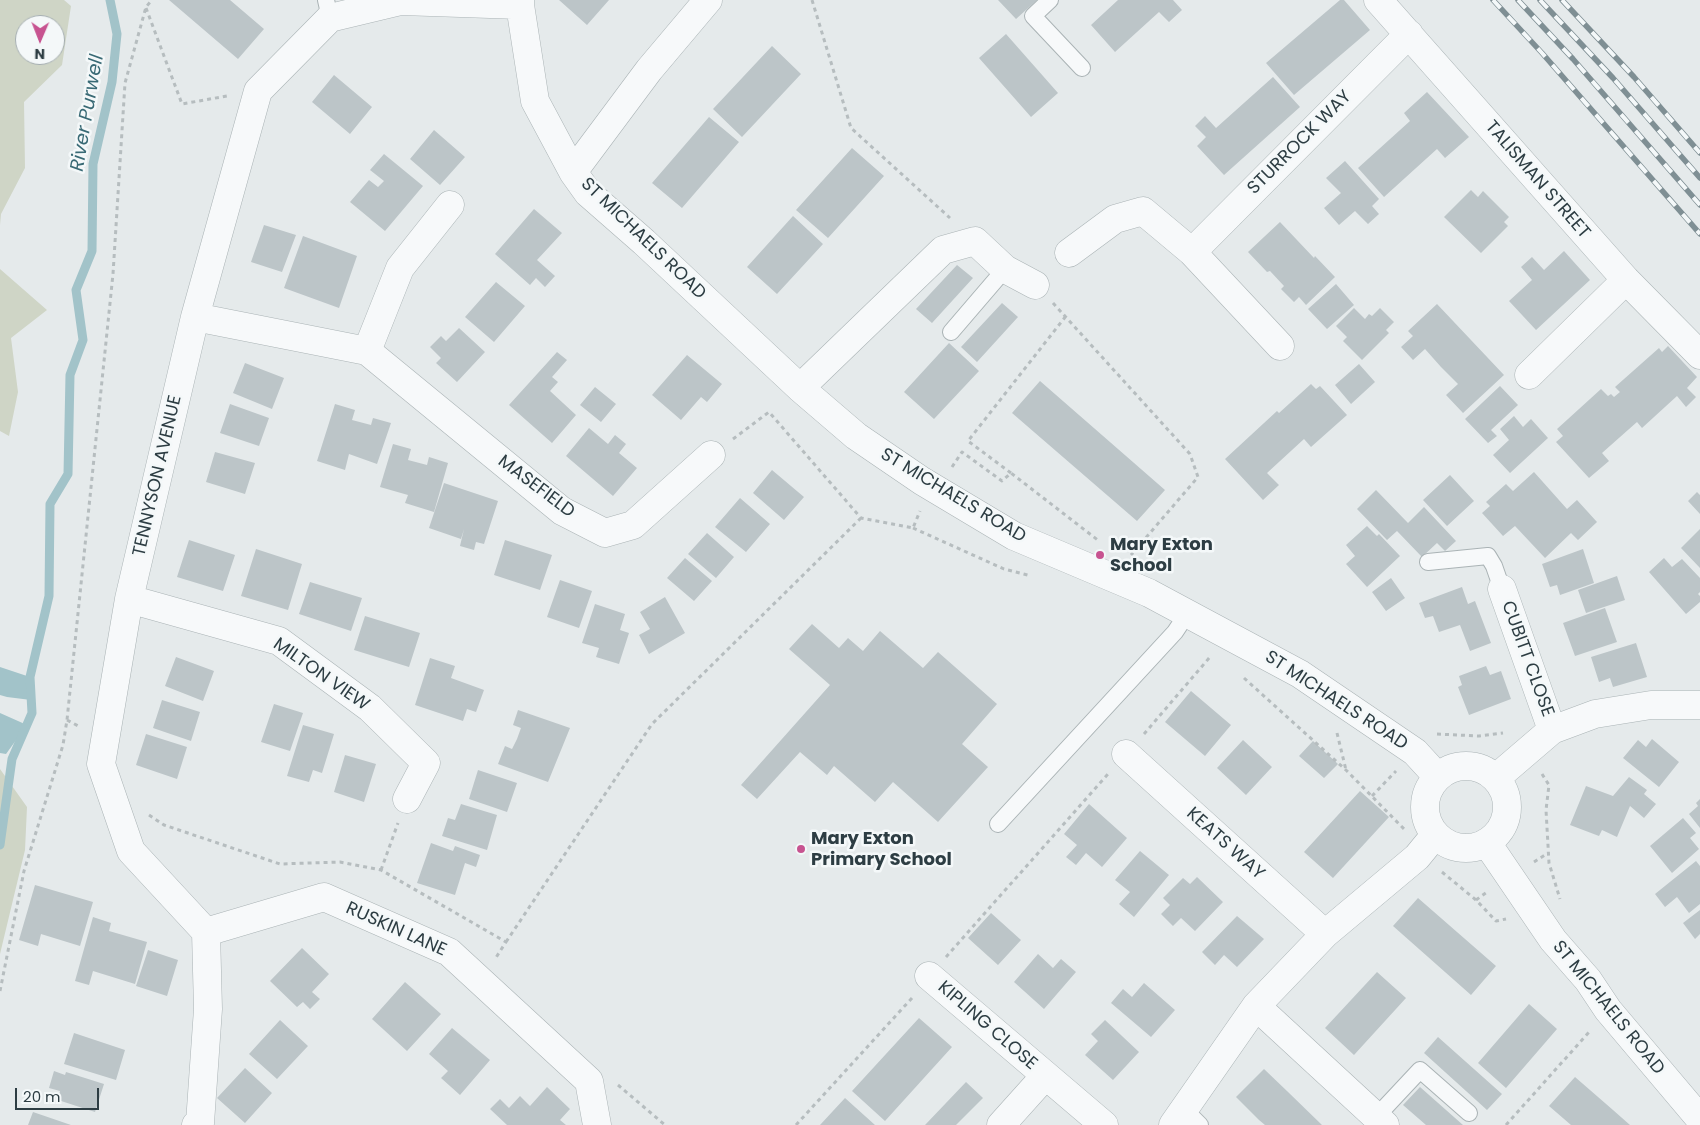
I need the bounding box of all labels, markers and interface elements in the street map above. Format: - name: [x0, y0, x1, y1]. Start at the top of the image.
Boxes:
- north arrow: [15, 15, 65, 65]
- text: N: [34, 44, 45, 64]
- water label: River Purwell: [66, 53, 110, 173]
- street label: STURROCK WAY: [1244, 87, 1356, 199]
- street label: TALISMAN STREET: [1480, 117, 1594, 243]
- street label: ST MICHAELS ROAD: [576, 174, 710, 304]
- street label: TENNYSON AVENUE: [129, 393, 187, 559]
- street label: ST MICHAELS ROAD: [876, 444, 1030, 548]
- street label: MASEFIELD: [493, 451, 579, 523]
- place label: Mary Exton School: [1110, 534, 1213, 576]
- marker: Mary Exton School: [1094, 549, 1106, 561]
- street label: CUBITT CLOSE: [1496, 598, 1558, 720]
- street label: MILTON VIEW: [269, 634, 373, 716]
- street label: ST MICHAELS ROAD: [1261, 647, 1411, 755]
- street label: KEATS WAY: [1182, 803, 1268, 885]
- place label: Mary Exton Primary School: [811, 828, 952, 871]
- marker: Mary Exton Primary School: [795, 843, 807, 855]
- street label: RUSKIN LANE: [342, 898, 450, 962]
- street label: ST MICHAELS ROAD: [1547, 937, 1669, 1079]
- street label: KIPLING CLOSE: [933, 977, 1041, 1075]
- scale bar: [18, 1078, 101, 1110]
- text: 20 m: [23, 1086, 61, 1107]

